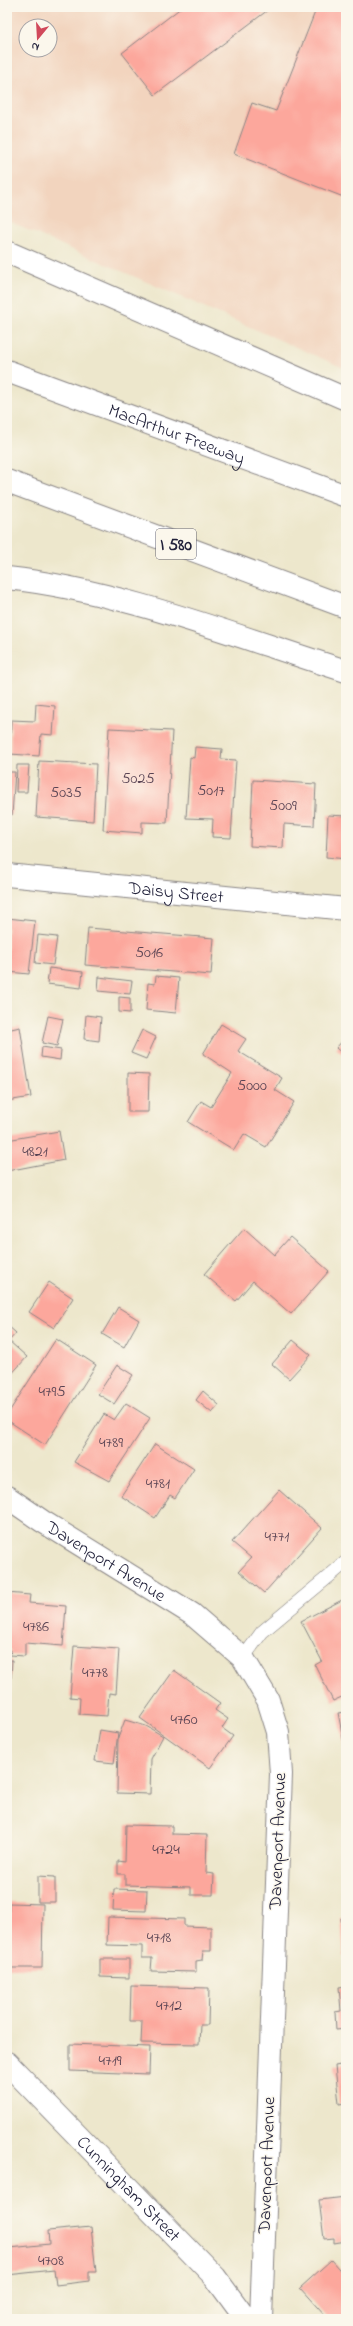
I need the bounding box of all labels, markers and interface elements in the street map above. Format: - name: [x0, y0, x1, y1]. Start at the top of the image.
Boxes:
- north arrow: [18, 18, 58, 58]
- text: N: [29, 38, 41, 55]
- street label: MacArthur Freeway: [104, 398, 248, 473]
- road number: I 580: [156, 529, 196, 559]
- house number: 5025: [121, 767, 155, 791]
- house number: 5017: [197, 779, 225, 803]
- house number: 5035: [50, 781, 82, 805]
- house number: 5009: [269, 794, 297, 818]
- street label: Daisy Street: [126, 876, 225, 912]
- house number: 5016: [135, 941, 163, 965]
- house number: 5000: [237, 1074, 267, 1098]
- house number: 4821: [22, 1140, 48, 1164]
- house number: 4795: [38, 1380, 66, 1404]
- house number: 4789: [99, 1431, 123, 1455]
- house number: 4781: [146, 1472, 170, 1496]
- street label: Davenport Avenue: [39, 1515, 171, 1610]
- house number: 4771: [265, 1525, 289, 1549]
- house number: 4786: [23, 1615, 49, 1639]
- house number: 4778: [82, 1661, 108, 1685]
- house number: 4760: [170, 1708, 198, 1732]
- street label: Davenport Avenue: [264, 1771, 294, 1911]
- house number: 4724: [152, 1838, 180, 1862]
- house number: 4718: [147, 1926, 171, 1950]
- house number: 4712: [156, 1994, 182, 2018]
- house number: 4719: [98, 2049, 122, 2073]
- street label: Davenport Avenue: [253, 2095, 283, 2235]
- street label: Cunningham Street: [70, 2131, 186, 2249]
- house number: 4708: [38, 2249, 64, 2273]

